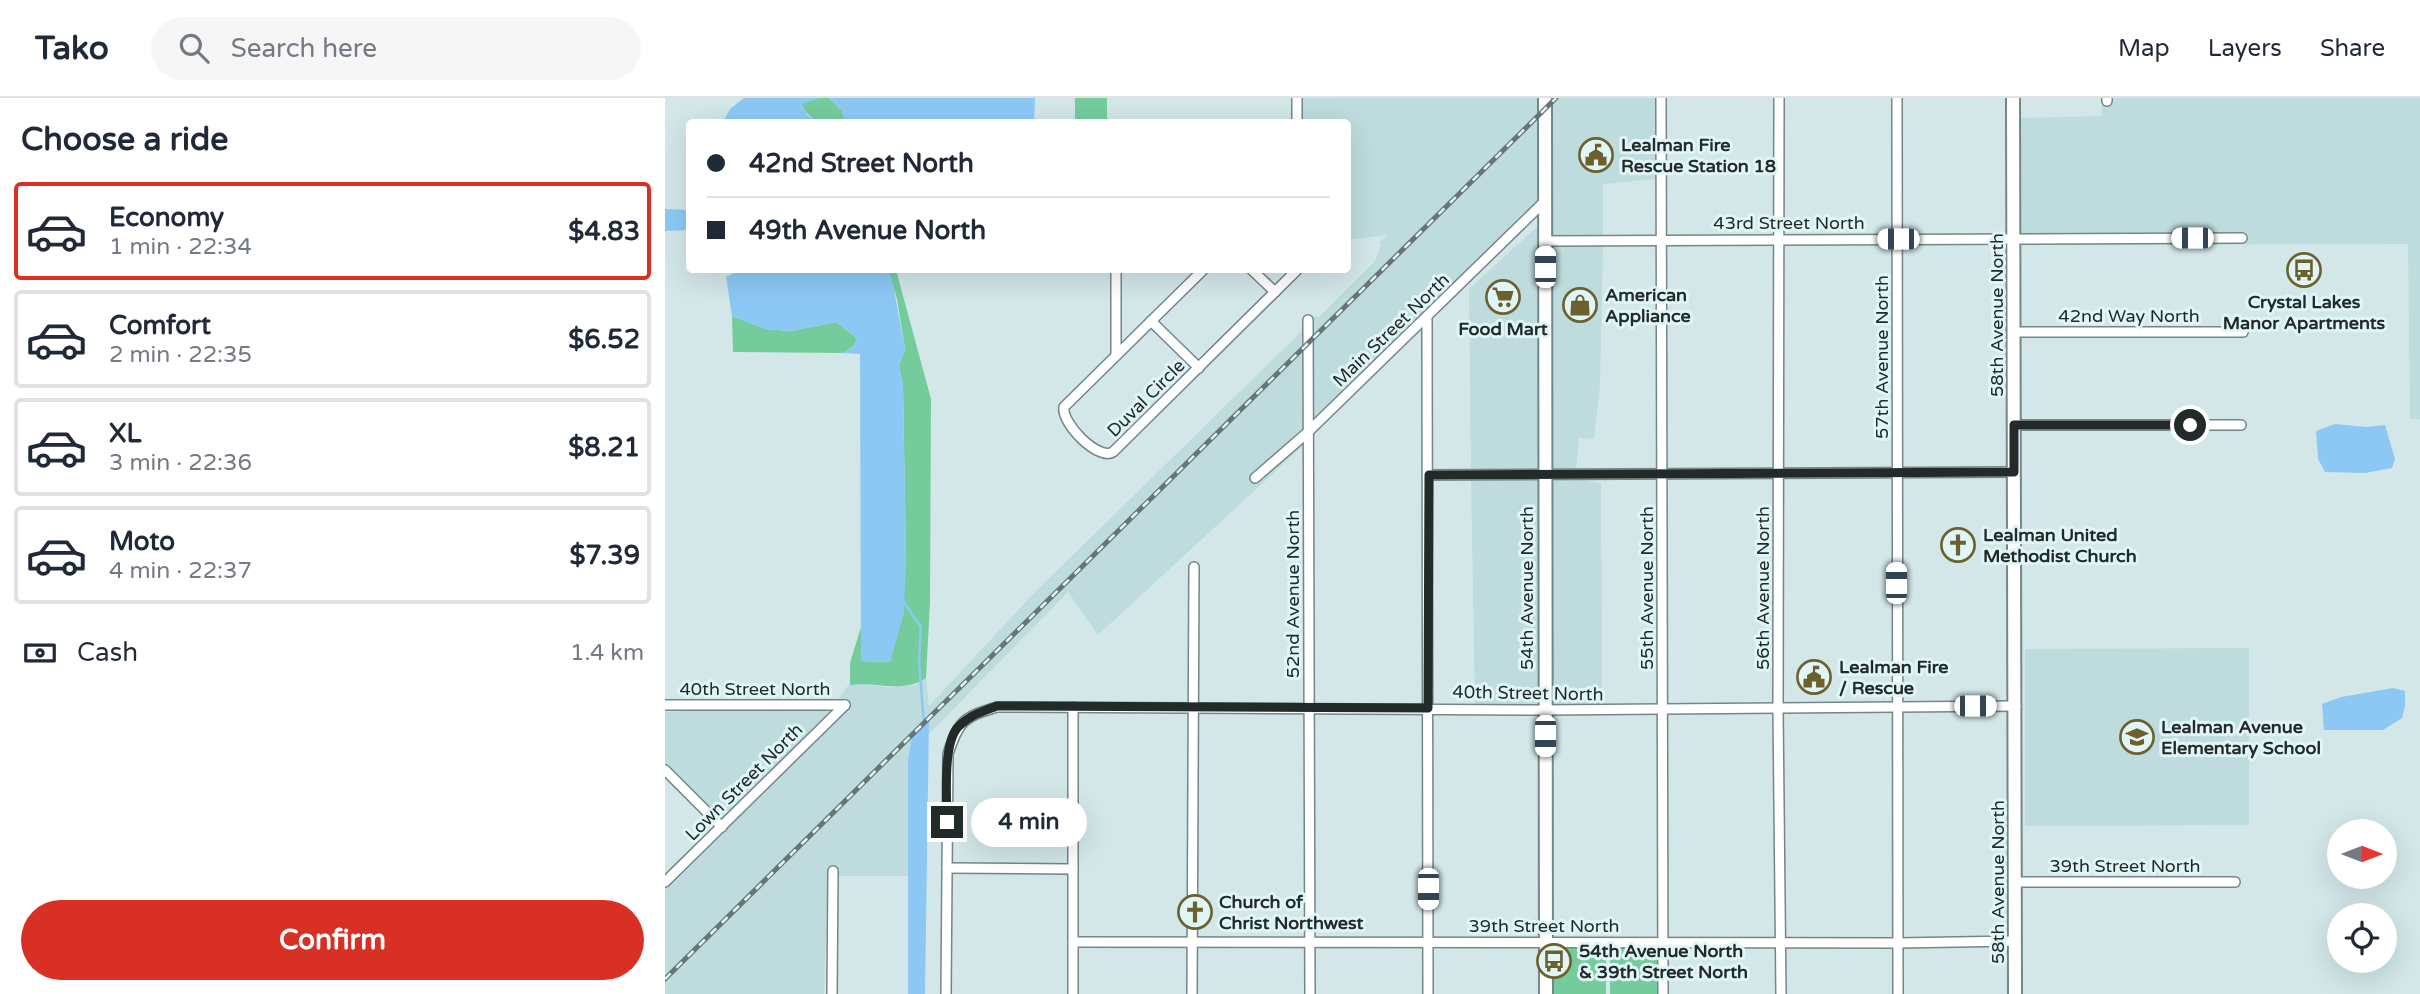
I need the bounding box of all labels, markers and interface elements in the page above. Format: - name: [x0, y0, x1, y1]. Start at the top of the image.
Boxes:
- search box: [151, 17, 641, 80]
- text: Tako: [35, 29, 109, 68]
- icon: search: [175, 29, 213, 67]
- text: Search here: [231, 33, 377, 64]
- text: Map: [2118, 34, 2170, 63]
- text: Layers: [2208, 34, 2282, 63]
- text: Share: [2320, 34, 2385, 63]
- text: Choose a ride: [21, 121, 228, 159]
- place label: Lealman Fire Rescue Station 18: [1621, 134, 1776, 177]
- public building icon: Lealman Fire Rescue Station 18: [1577, 136, 1615, 174]
- text: 42nd Street North: [749, 148, 974, 179]
- icon: car: [25, 200, 88, 263]
- text: Economy: [109, 202, 224, 233]
- street label: 43rd Street North: [1713, 212, 1865, 234]
- text: 49th Avenue North: [749, 215, 986, 246]
- text: $4.83: [568, 216, 640, 247]
- car: [2172, 228, 2214, 249]
- car: [1878, 229, 1920, 250]
- text: 1 min · 22:34: [109, 233, 252, 261]
- street label: 58th Avenue North: [1986, 233, 2008, 397]
- car: [1535, 246, 1556, 288]
- bus stop icon: Crystal Lakes Manor Apartments: [2285, 251, 2323, 289]
- street label: Main Street North: [1328, 269, 1454, 391]
- street label: 57th Avenue North: [1871, 275, 1893, 439]
- supermarket icon: Food Mart: [1484, 278, 1522, 316]
- place label: American Appliance: [1605, 284, 1691, 327]
- shop icon: American Appliance: [1561, 286, 1599, 324]
- place label: Crystal Lakes Manor Apartments: [2223, 291, 2386, 334]
- street label: 42nd Way North: [2058, 305, 2200, 327]
- icon: car: [25, 308, 88, 371]
- text: Comfort: [109, 310, 211, 341]
- place label: Food Mart: [1458, 318, 1548, 340]
- text: $6.52: [568, 324, 640, 355]
- text: 2 min · 22:35: [109, 341, 252, 369]
- street label: Duval Circle: [1103, 355, 1189, 441]
- route start: [2174, 409, 2206, 441]
- icon: car: [25, 416, 88, 479]
- text: XL: [109, 418, 141, 449]
- text: $8.21: [568, 432, 640, 463]
- text: 3 min · 22:36: [109, 449, 252, 477]
- street label: 54th Avenue North: [1516, 506, 1538, 670]
- street label: 55th Avenue North: [1636, 506, 1658, 670]
- street label: 56th Avenue North: [1752, 506, 1774, 670]
- street label: 52nd Avenue North: [1282, 510, 1304, 678]
- icon: car: [25, 524, 88, 587]
- place label: Lealman United Methodist Church: [1983, 524, 2137, 567]
- text: Moto: [109, 526, 175, 557]
- church icon: Lealman United Methodist Church: [1939, 526, 1977, 564]
- text: $7.39: [570, 540, 640, 571]
- text: 4 min · 22:37: [109, 557, 252, 585]
- car: [1886, 562, 1907, 604]
- icon: cash: [21, 634, 59, 672]
- text: Cash: [77, 637, 138, 668]
- text: 1.4 km: [570, 639, 644, 667]
- place label: Lealman Fire / Rescue: [1839, 656, 1948, 699]
- public building icon: Lealman Fire / Rescue: [1795, 658, 1833, 696]
- street label: 40th Street North: [679, 678, 831, 700]
- street label: 40th Street North: [1452, 681, 1604, 705]
- car: [1955, 696, 1997, 717]
- car: [1535, 715, 1556, 757]
- place label: Lealman Avenue Elementary School: [2161, 716, 2321, 759]
- school or university icon: Lealman Avenue Elementary School: [2118, 718, 2156, 756]
- street label: Lown Street North: [681, 719, 807, 845]
- callout: 4 min: [971, 798, 1087, 846]
- street label: 58th Avenue North: [1987, 800, 2009, 964]
- route end: [931, 806, 963, 838]
- text: 4 min: [998, 808, 1060, 836]
- north arrow: [2327, 819, 2397, 889]
- map controls: [2327, 819, 2397, 973]
- street label: 39th Street North: [2049, 855, 2201, 877]
- car: [1418, 868, 1439, 910]
- place label: Church of Christ Northwest: [1219, 891, 1364, 934]
- church icon: Church of Christ Northwest: [1176, 893, 1214, 931]
- button: Confirm: [21, 900, 644, 980]
- button: locate: [2327, 903, 2397, 973]
- street label: 39th Street North: [1468, 915, 1620, 937]
- place label: 54th Avenue North & 39th Street North: [1579, 940, 1748, 983]
- bus stop icon: 54th Avenue North & 39th Street North: [1535, 942, 1573, 980]

